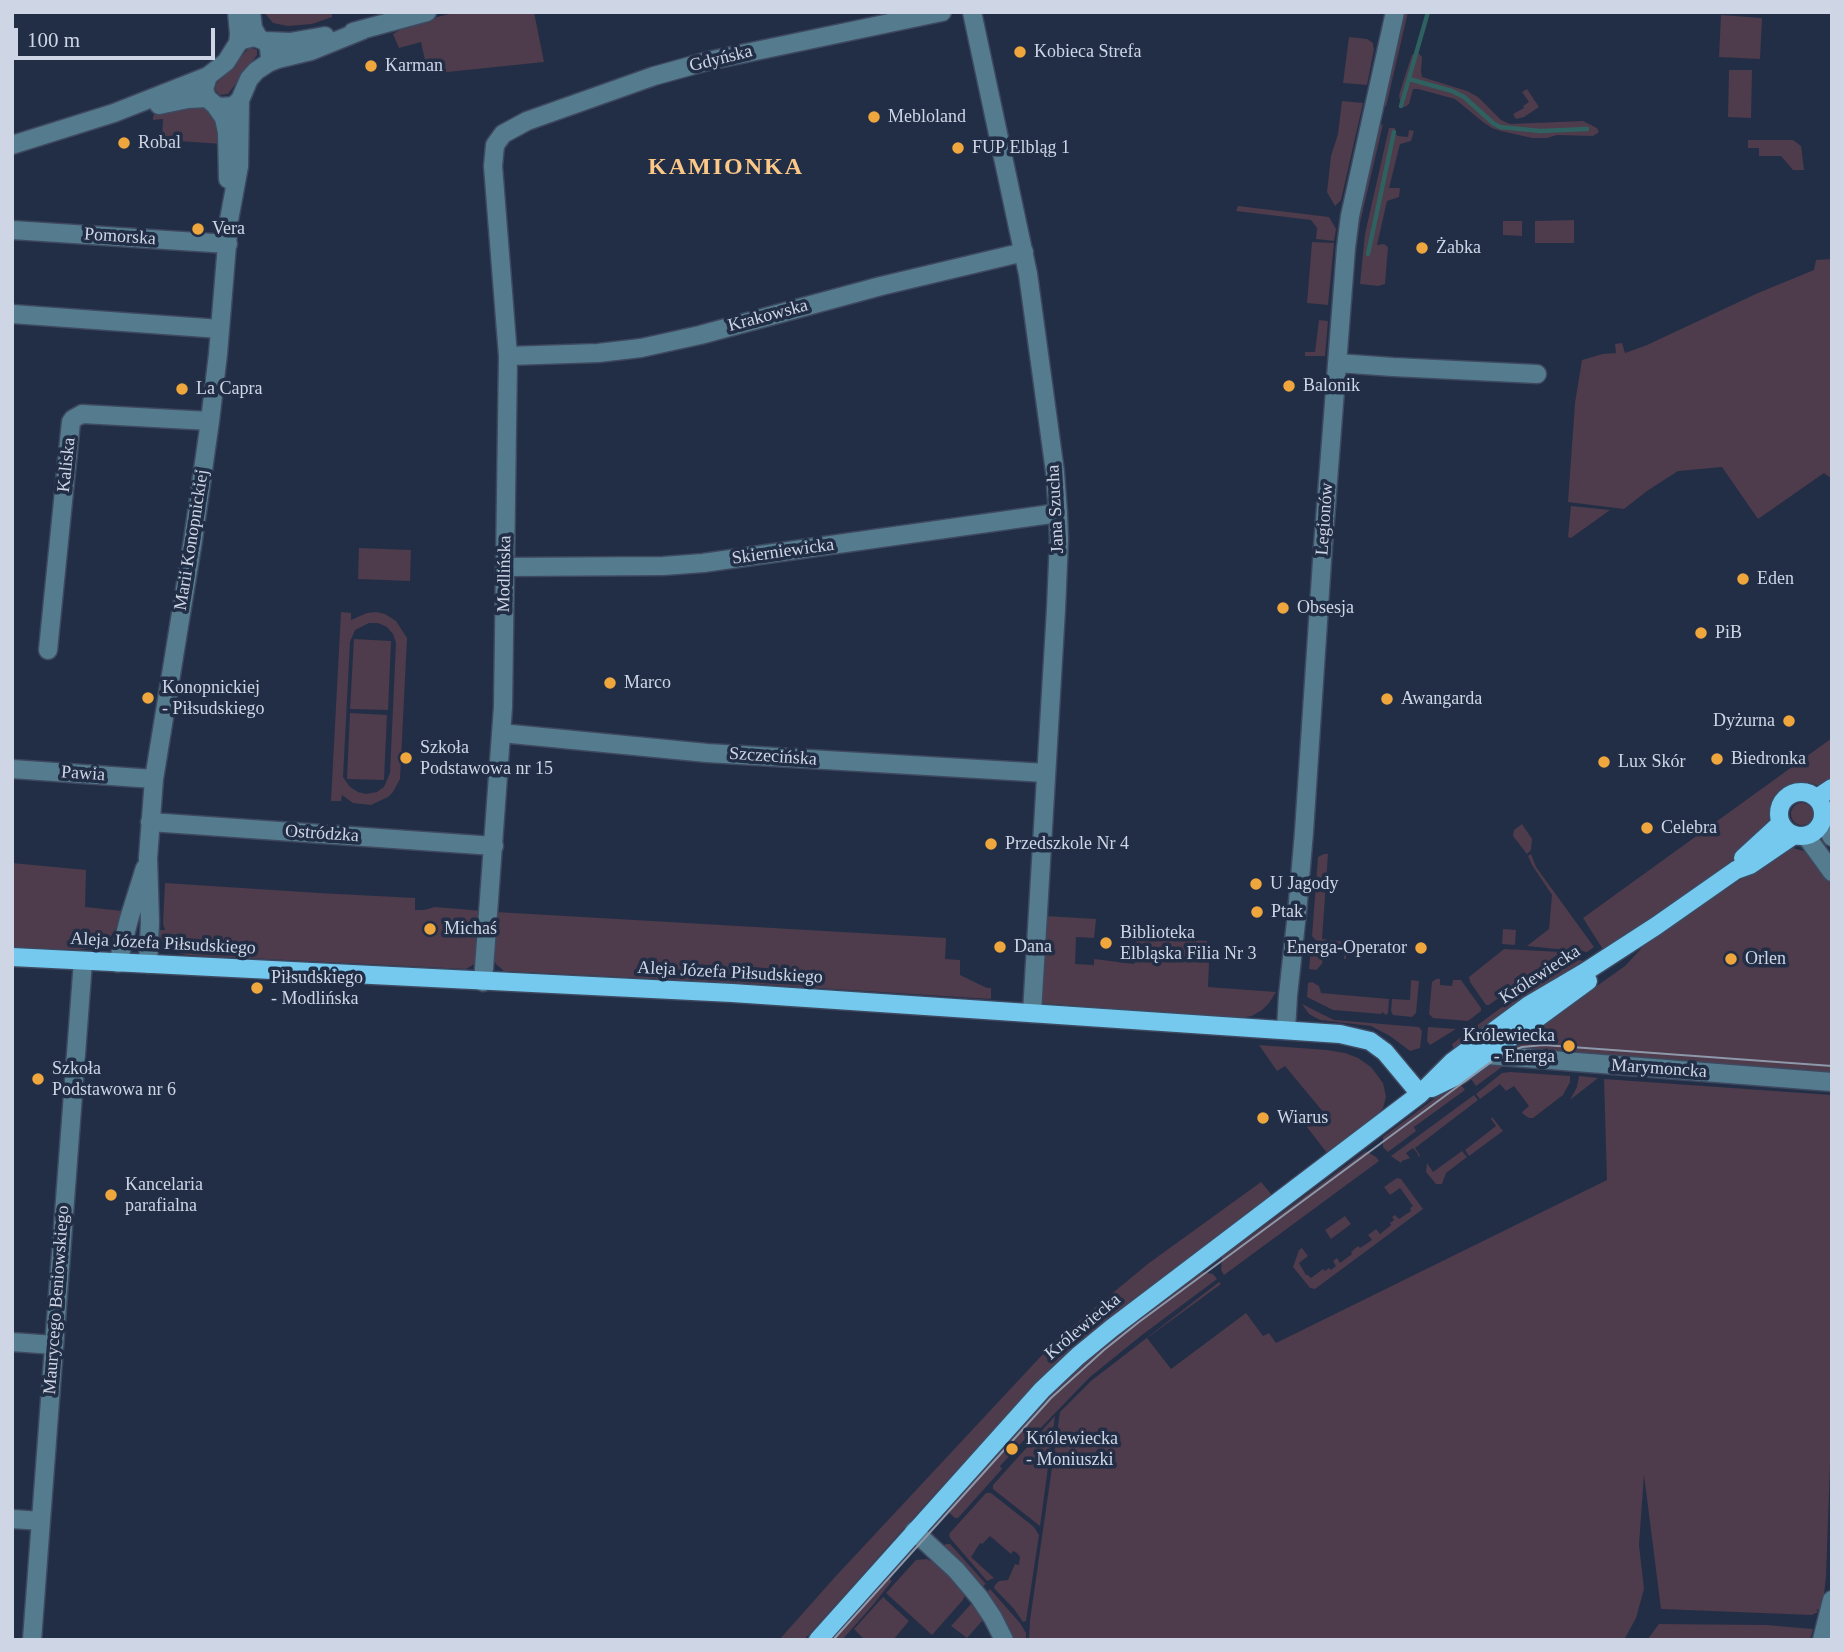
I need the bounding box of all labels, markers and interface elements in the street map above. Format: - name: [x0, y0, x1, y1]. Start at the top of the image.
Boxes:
- scale bar: [18, 14, 219, 58]
- text: 100 m: [27, 28, 80, 52]
- street label: Gdyńska: [687, 41, 755, 77]
- place label: Kobieca Strefa: [1034, 41, 1141, 63]
- marker: Kobieca Strefa: [1012, 44, 1028, 60]
- place label: Karman: [385, 55, 443, 77]
- marker: Karman: [363, 58, 379, 74]
- place label: Mebloland: [888, 106, 966, 128]
- marker: Mebloland: [866, 109, 882, 125]
- place label: Robal: [138, 132, 181, 154]
- marker: Robal: [116, 135, 132, 151]
- place label: FUP Elbląg 1: [972, 137, 1070, 159]
- marker: FUP Elbląg 1: [950, 140, 966, 156]
- district label: KAMIONKA: [649, 154, 803, 182]
- place label: Vera: [212, 218, 245, 240]
- marker: Vera: [190, 221, 206, 237]
- street label: Pomorska: [83, 224, 157, 250]
- place label: Żabka: [1436, 237, 1481, 259]
- marker: Żabka: [1414, 240, 1430, 256]
- street label: Krakowska: [726, 295, 810, 337]
- place label: Balonik: [1303, 375, 1360, 397]
- place label: La Capra: [196, 378, 262, 400]
- marker: Balonik: [1281, 378, 1297, 394]
- marker: La Capra: [174, 381, 190, 397]
- street label: Kaliska: [53, 437, 81, 493]
- street label: Jana Szucha: [1043, 464, 1069, 554]
- street label: Marii Konopnickiej: [170, 468, 214, 612]
- street label: Legionów: [1312, 482, 1338, 556]
- street label: Skierniewicka: [731, 534, 835, 570]
- street label: Modlińska: [494, 535, 516, 613]
- place label: Eden: [1757, 568, 1794, 590]
- marker: Eden: [1735, 571, 1751, 587]
- place label: Obsesja: [1297, 597, 1354, 619]
- marker: Obsesja: [1275, 600, 1291, 616]
- place label: PiB: [1715, 622, 1742, 644]
- marker: PiB: [1693, 625, 1709, 641]
- place label: Marco: [624, 672, 671, 694]
- marker: Marco: [602, 675, 618, 691]
- place label: Konopnickiej - Piłsudskiego: [162, 677, 265, 720]
- place label: Awangarda: [1401, 688, 1482, 710]
- marker: Konopnickiej - Piłsudskiego: [140, 690, 156, 706]
- marker: Awangarda: [1379, 691, 1395, 707]
- place label: Dyżurna: [1713, 710, 1775, 732]
- marker: Dyżurna: [1781, 713, 1797, 729]
- place label: Szkoła Podstawowa nr 15: [420, 737, 553, 780]
- street label: Szczecińska: [728, 743, 818, 771]
- place label: Biedronka: [1731, 748, 1806, 770]
- marker: Szkoła Podstawowa nr 15: [398, 750, 414, 766]
- place label: Lux Skór: [1618, 751, 1686, 773]
- marker: Biedronka: [1709, 751, 1725, 767]
- marker: Lux Skór: [1596, 754, 1612, 770]
- street label: Pawia: [60, 762, 106, 786]
- place label: Celebra: [1661, 817, 1717, 839]
- marker: Celebra: [1639, 820, 1655, 836]
- street label: Ostródzka: [284, 821, 360, 847]
- place label: Przedszkole Nr 4: [1005, 833, 1129, 855]
- marker: Przedszkole Nr 4: [983, 836, 999, 852]
- place label: U Jagody: [1270, 873, 1338, 895]
- marker: U Jagody: [1248, 876, 1264, 892]
- place label: Ptak: [1271, 901, 1303, 923]
- marker: Ptak: [1249, 904, 1265, 920]
- place label: Michaś: [444, 918, 497, 940]
- marker: Michaś: [422, 921, 438, 937]
- place label: Biblioteka Elbląska Filia Nr 3: [1120, 922, 1256, 964]
- street label: Aleja Józefa Piłsudskiego: [70, 928, 256, 960]
- marker: Biblioteka Elbląska Filia Nr 3: [1098, 935, 1114, 951]
- place label: Dana: [1014, 936, 1052, 958]
- place label: Energa-Operator: [1286, 937, 1407, 959]
- marker: Dana: [992, 939, 1008, 955]
- marker: Energa-Operator: [1413, 940, 1429, 956]
- street label: Królewiecka: [1496, 941, 1584, 1009]
- place label: Orlen: [1745, 948, 1786, 970]
- marker: Orlen: [1723, 951, 1739, 967]
- street label: Aleja Józefa Piłsudskiego: [637, 957, 823, 989]
- place label: Piłsudskiego - Modlińska: [271, 967, 363, 1010]
- marker: Piłsudskiego - Modlińska: [249, 980, 265, 996]
- place label: Królewiecka - Energa: [1463, 1025, 1555, 1068]
- marker: Królewiecka - Energa: [1561, 1038, 1577, 1054]
- street label: Marymoncka: [1610, 1055, 1708, 1083]
- place label: Szkoła Podstawowa nr 6: [52, 1058, 176, 1100]
- marker: Szkoła Podstawowa nr 6: [30, 1071, 46, 1087]
- place label: Wiarus: [1277, 1107, 1328, 1129]
- marker: Wiarus: [1255, 1110, 1271, 1126]
- place label: Kancelaria parafialna: [125, 1174, 203, 1216]
- marker: Kancelaria parafialna: [103, 1187, 119, 1203]
- street label: Maurycego Beniowskiego: [40, 1205, 74, 1395]
- street label: Królewiecka: [1041, 1289, 1125, 1365]
- place label: Królewiecka - Moniuszki: [1026, 1428, 1118, 1470]
- marker: Królewiecka - Moniuszki: [1004, 1441, 1020, 1457]

